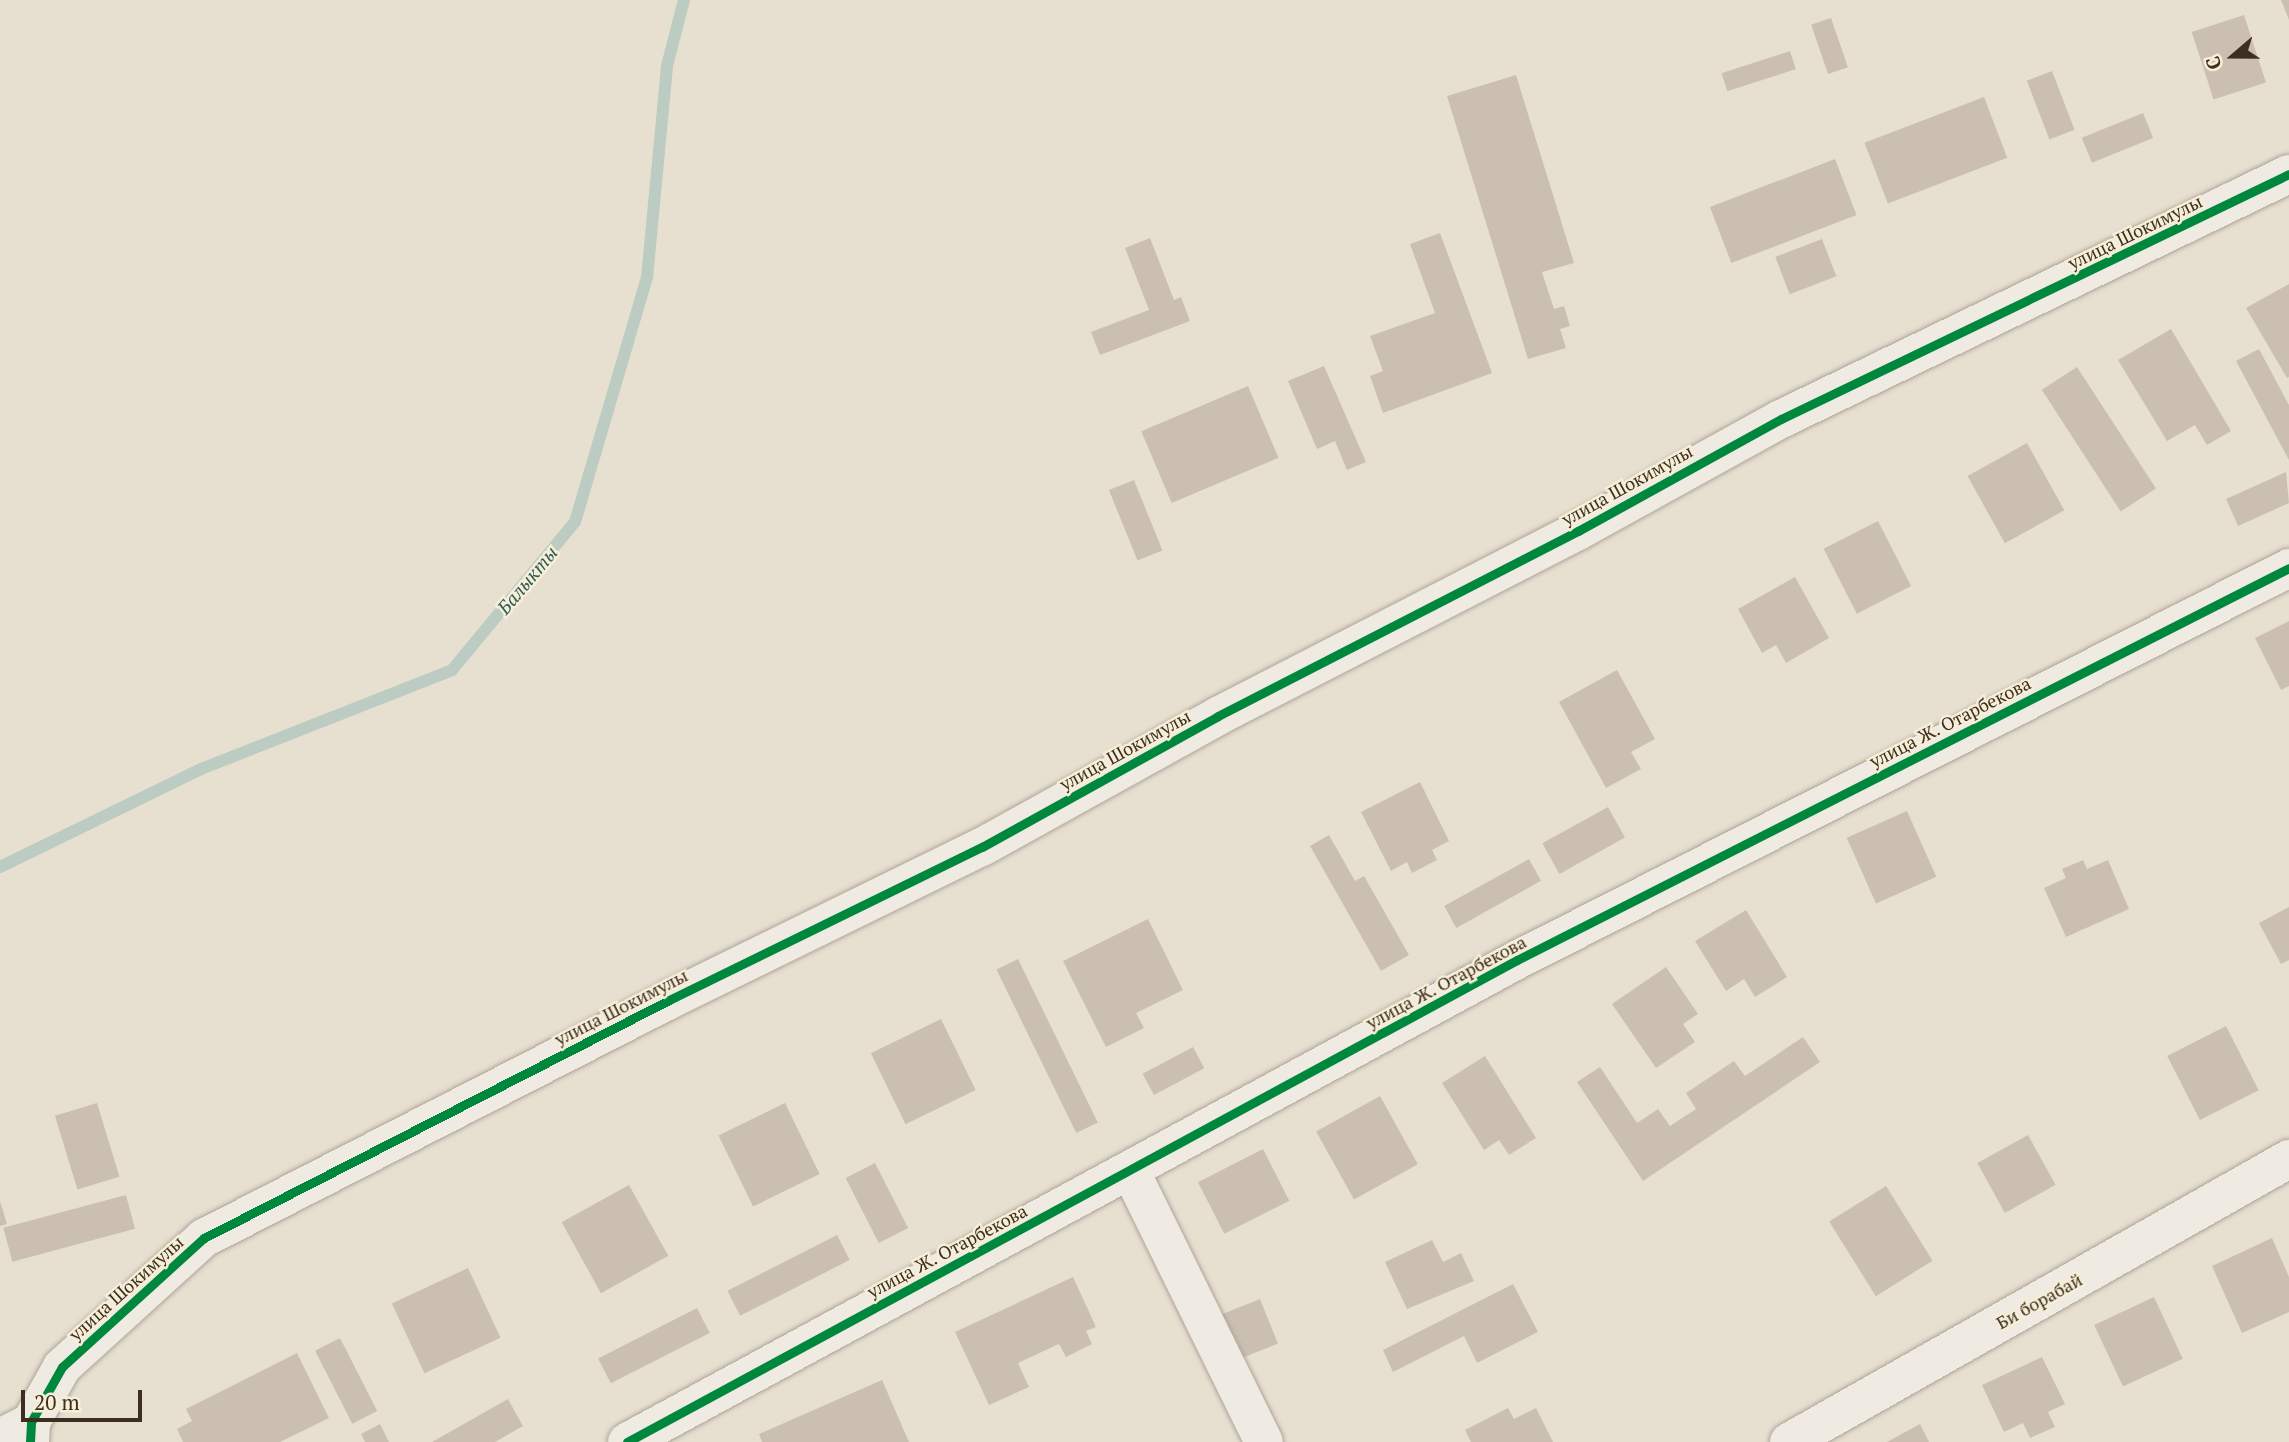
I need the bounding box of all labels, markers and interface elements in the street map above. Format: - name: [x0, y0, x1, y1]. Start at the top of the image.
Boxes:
- north arrow: [2198, 21, 2268, 91]
- text: С: [2199, 53, 2227, 73]
- street label: улица Шокимулы: [2064, 190, 2206, 274]
- street label: улица Шокимулы: [1558, 440, 1696, 530]
- water label: Балыкты: [492, 541, 562, 619]
- street label: улица Ж. Отарбекова: [1865, 672, 2035, 772]
- street label: улица Шокимулы: [1056, 705, 1194, 795]
- street label: улица Ж. Отарбекова: [1362, 930, 1530, 1034]
- street label: улица Шокимулы: [551, 964, 691, 1050]
- street label: улица Ж. Отарбекова: [863, 1199, 1031, 1303]
- street label: улица Шокимулы: [64, 1231, 188, 1345]
- street label: Би борабай: [1992, 1269, 2086, 1333]
- scale bar: [24, 1376, 145, 1420]
- text: 20 m: [34, 1388, 80, 1416]

